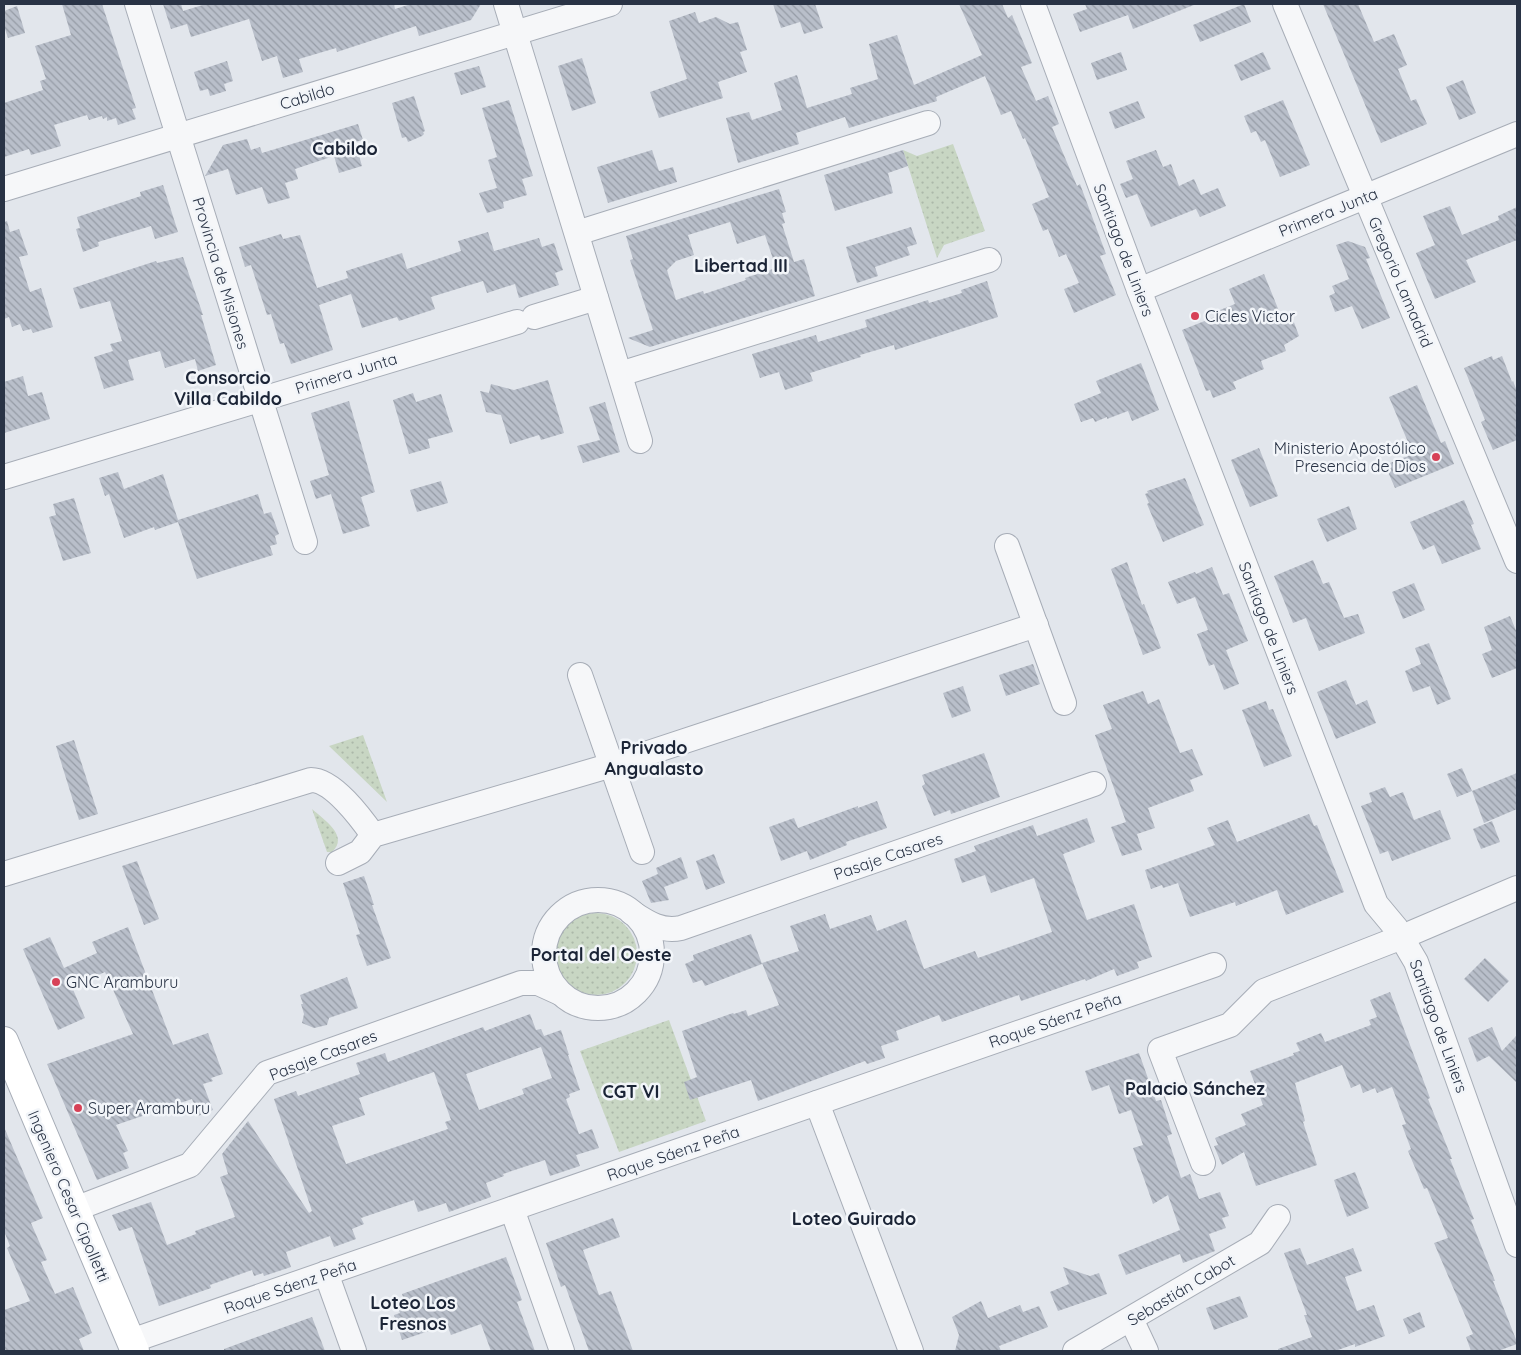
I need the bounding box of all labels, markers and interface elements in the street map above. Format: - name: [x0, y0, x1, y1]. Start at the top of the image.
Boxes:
- street label: Cabildo: [277, 78, 337, 114]
- district label: Cabildo: [312, 137, 378, 160]
- street label: Santiago de Liniers: [1089, 181, 1159, 319]
- street label: Primera Junta: [1275, 183, 1381, 241]
- street label: Provincia de Misiones: [188, 195, 254, 351]
- street label: Gregorio Lamadrid: [1364, 214, 1438, 350]
- district label: Libertad III: [694, 254, 788, 277]
- place label: Cicles Victor: [1205, 306, 1295, 326]
- marker: Cicles Victor: [1189, 310, 1201, 322]
- street label: Primera Junta: [293, 348, 399, 398]
- district label: Consorcio Villa Cabildo: [174, 366, 282, 410]
- place label: Ministerio Apostólico Presencia de Dios: [1274, 438, 1426, 476]
- marker: Ministerio Apostólico Presencia de Dios: [1430, 451, 1442, 463]
- street label: Santiago de Liniers: [1234, 559, 1304, 697]
- district label: Privado Angualasto: [605, 736, 703, 780]
- street label: Pasaje Casares: [831, 828, 945, 884]
- district label: Portal del Oeste: [530, 943, 672, 966]
- street label: Santiago de Liniers: [1406, 957, 1472, 1095]
- place label: GNC Aramburu: [66, 972, 178, 992]
- marker: GNC Aramburu: [50, 976, 62, 988]
- street label: Roque Sáenz Peña: [986, 988, 1124, 1052]
- street label: Pasaje Casares: [266, 1025, 380, 1085]
- district label: Palacio Sánchez: [1125, 1077, 1265, 1100]
- district label: CGT VI: [603, 1080, 659, 1103]
- place label: Super Aramburu: [88, 1098, 210, 1118]
- marker: Super Aramburu: [72, 1102, 84, 1114]
- street label: Ingeniero Cesar Cipolletti: [24, 1107, 114, 1285]
- street label: Roque Sáenz Peña: [604, 1121, 742, 1185]
- district label: Loteo Guirado: [792, 1207, 916, 1230]
- street label: Sebastián Cabot: [1124, 1250, 1238, 1330]
- street label: Roque Sáenz Peña: [221, 1254, 359, 1318]
- district label: Loteo Los Fresnos: [370, 1291, 456, 1335]

